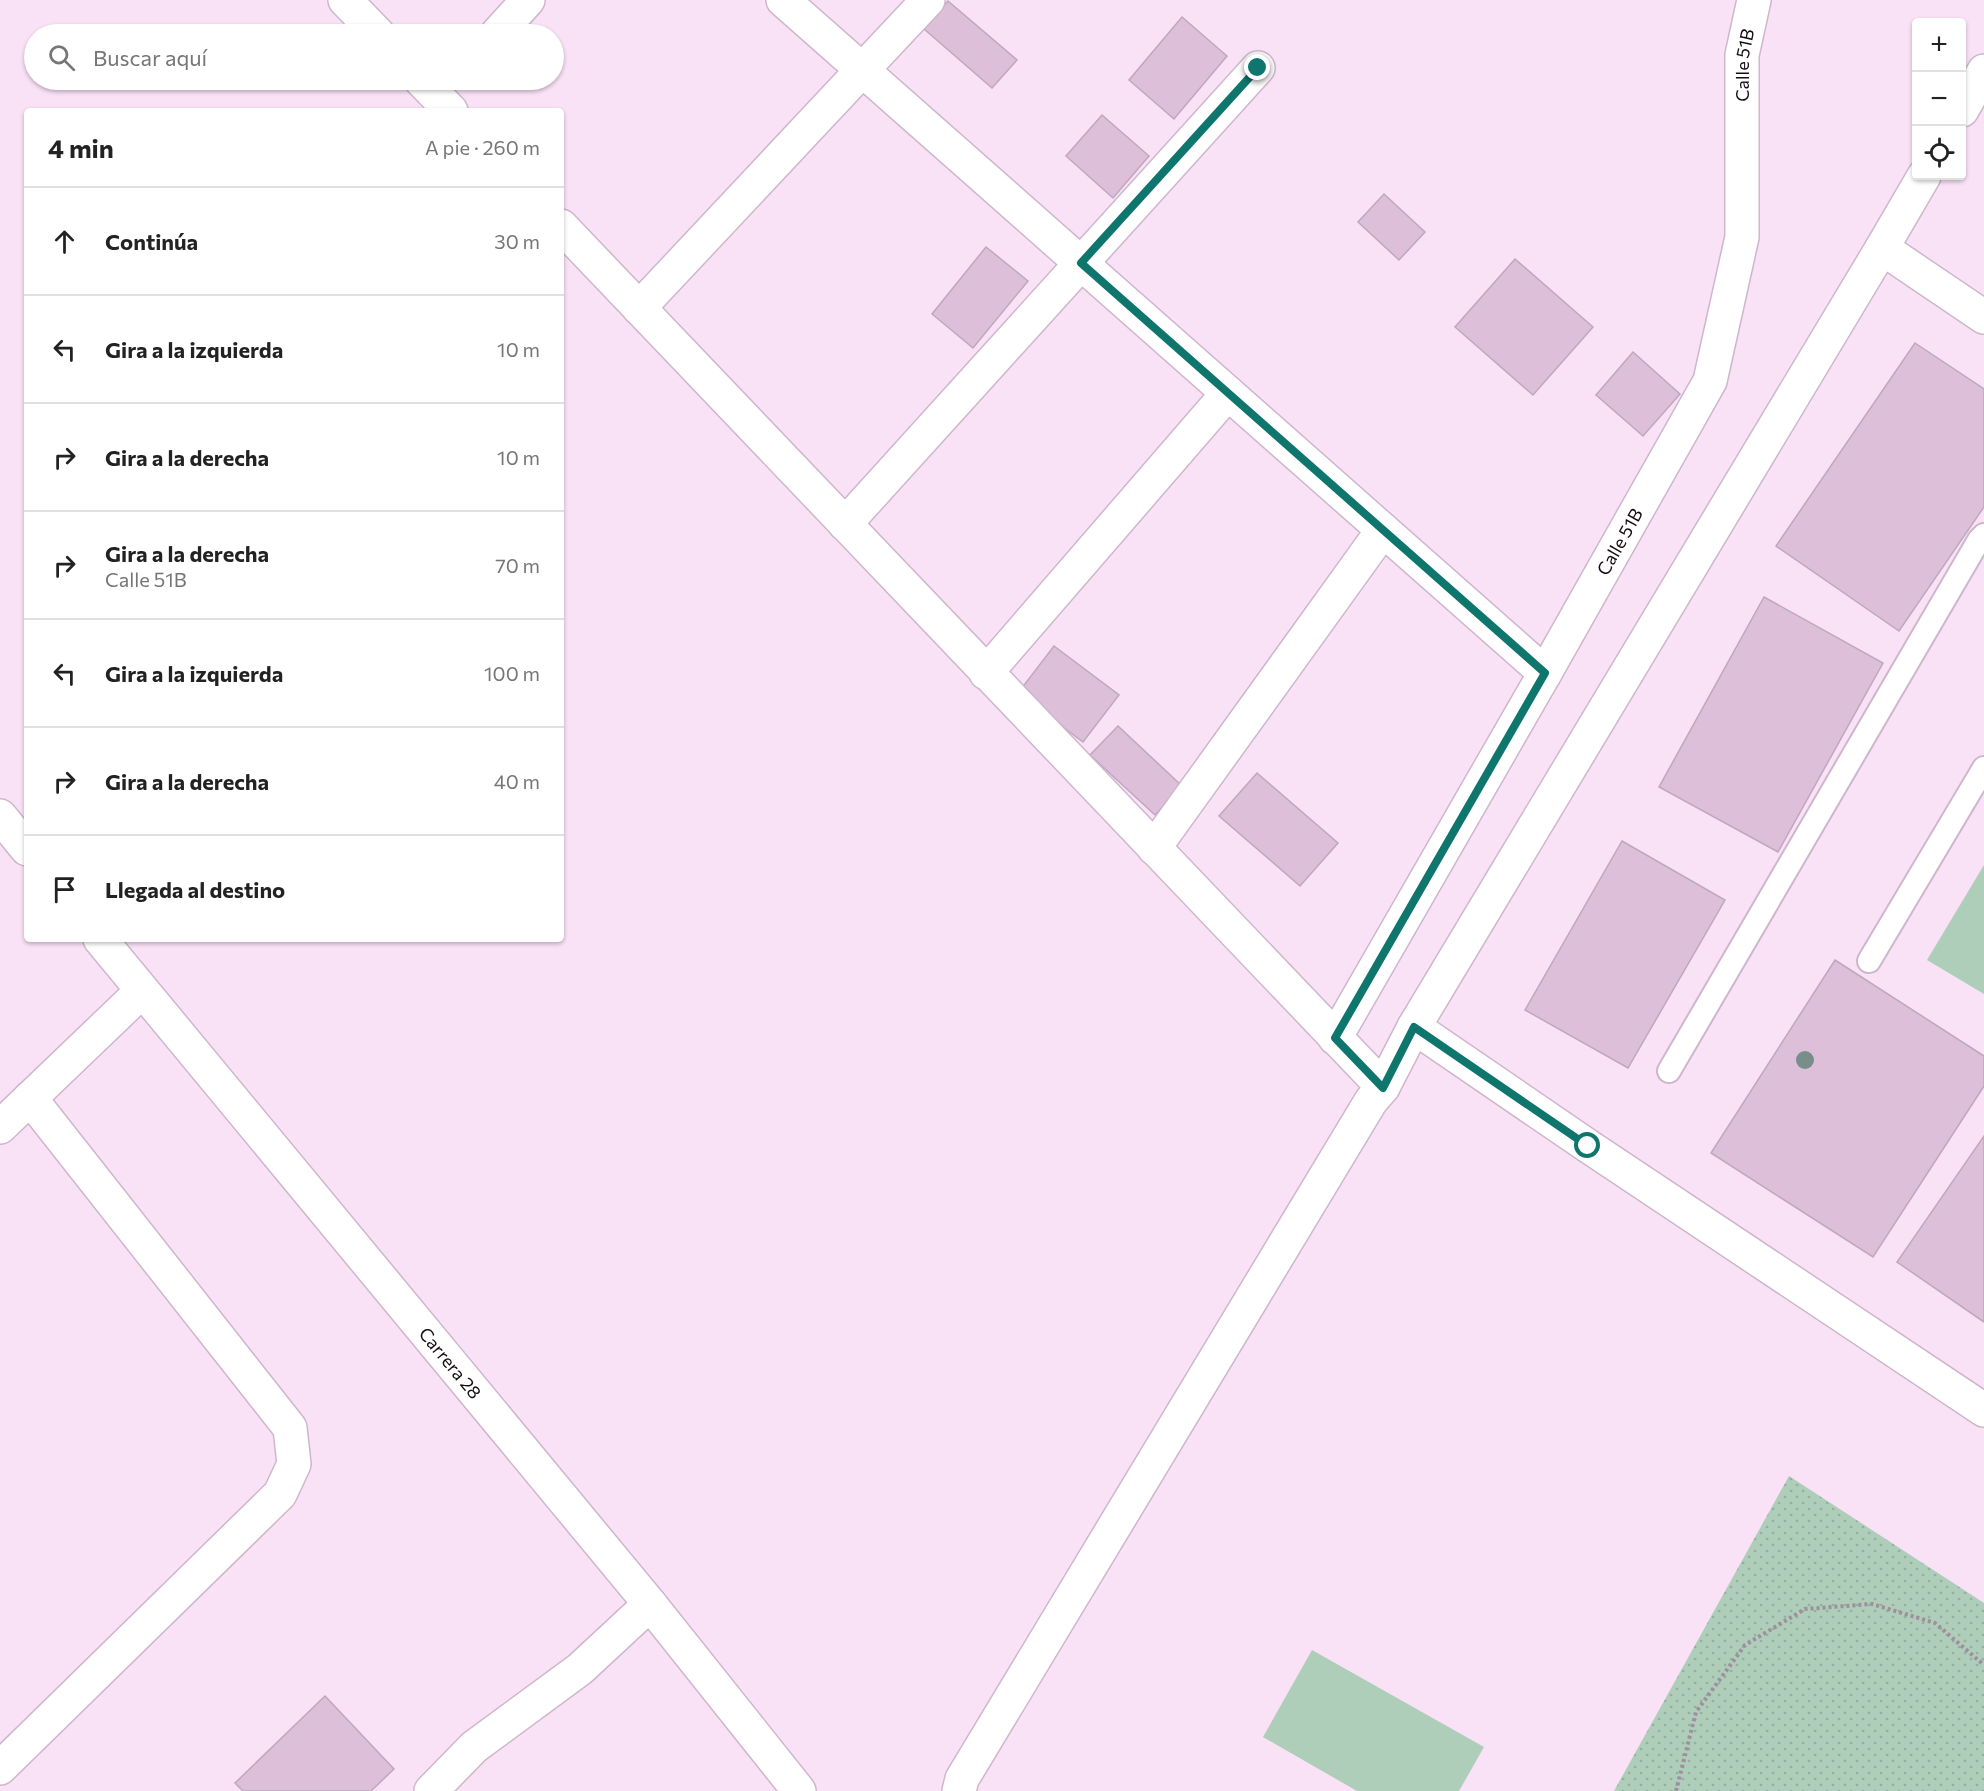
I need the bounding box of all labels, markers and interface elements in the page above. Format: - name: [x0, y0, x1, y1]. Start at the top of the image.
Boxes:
- map controls: [1912, 18, 1966, 180]
- button: +: [1912, 18, 1966, 72]
- search box: [24, 24, 564, 90]
- street label: Calle 51B: [1731, 27, 1758, 102]
- icon: search: [45, 41, 78, 74]
- text: Buscar aquí: [93, 44, 207, 71]
- route end: [1244, 54, 1270, 80]
- button: −: [1912, 72, 1966, 126]
- button: locate: [1912, 126, 1966, 180]
- text: 4 min: [48, 132, 114, 163]
- text: A pie · 260 m: [425, 135, 540, 159]
- icon: ahead: [48, 225, 81, 258]
- text: Continúa: [105, 228, 198, 255]
- text: 30 m: [494, 229, 540, 253]
- icon: left: [48, 333, 81, 366]
- text: Gira a la izquierda: [105, 336, 283, 363]
- text: 10 m: [497, 337, 540, 361]
- icon: right: [48, 441, 81, 474]
- text: Gira a la derecha: [105, 444, 269, 471]
- text: 10 m: [497, 445, 540, 469]
- street label: Calle 51B: [1592, 504, 1647, 579]
- text: Gira a la derecha: [105, 540, 269, 567]
- icon: right: [48, 549, 81, 582]
- text: 70 m: [495, 553, 540, 577]
- text: Calle 51B: [105, 567, 187, 591]
- icon: left: [48, 657, 81, 690]
- text: Gira a la izquierda: [105, 660, 283, 687]
- text: 100 m: [484, 661, 540, 685]
- icon: right: [48, 765, 81, 798]
- text: Gira a la derecha: [105, 768, 269, 795]
- text: 40 m: [494, 769, 540, 793]
- icon: arrive: [48, 873, 81, 906]
- text: Llegada al destino: [105, 876, 285, 903]
- route start: [1574, 1132, 1600, 1158]
- street label: Carrera 28: [415, 1323, 486, 1403]

